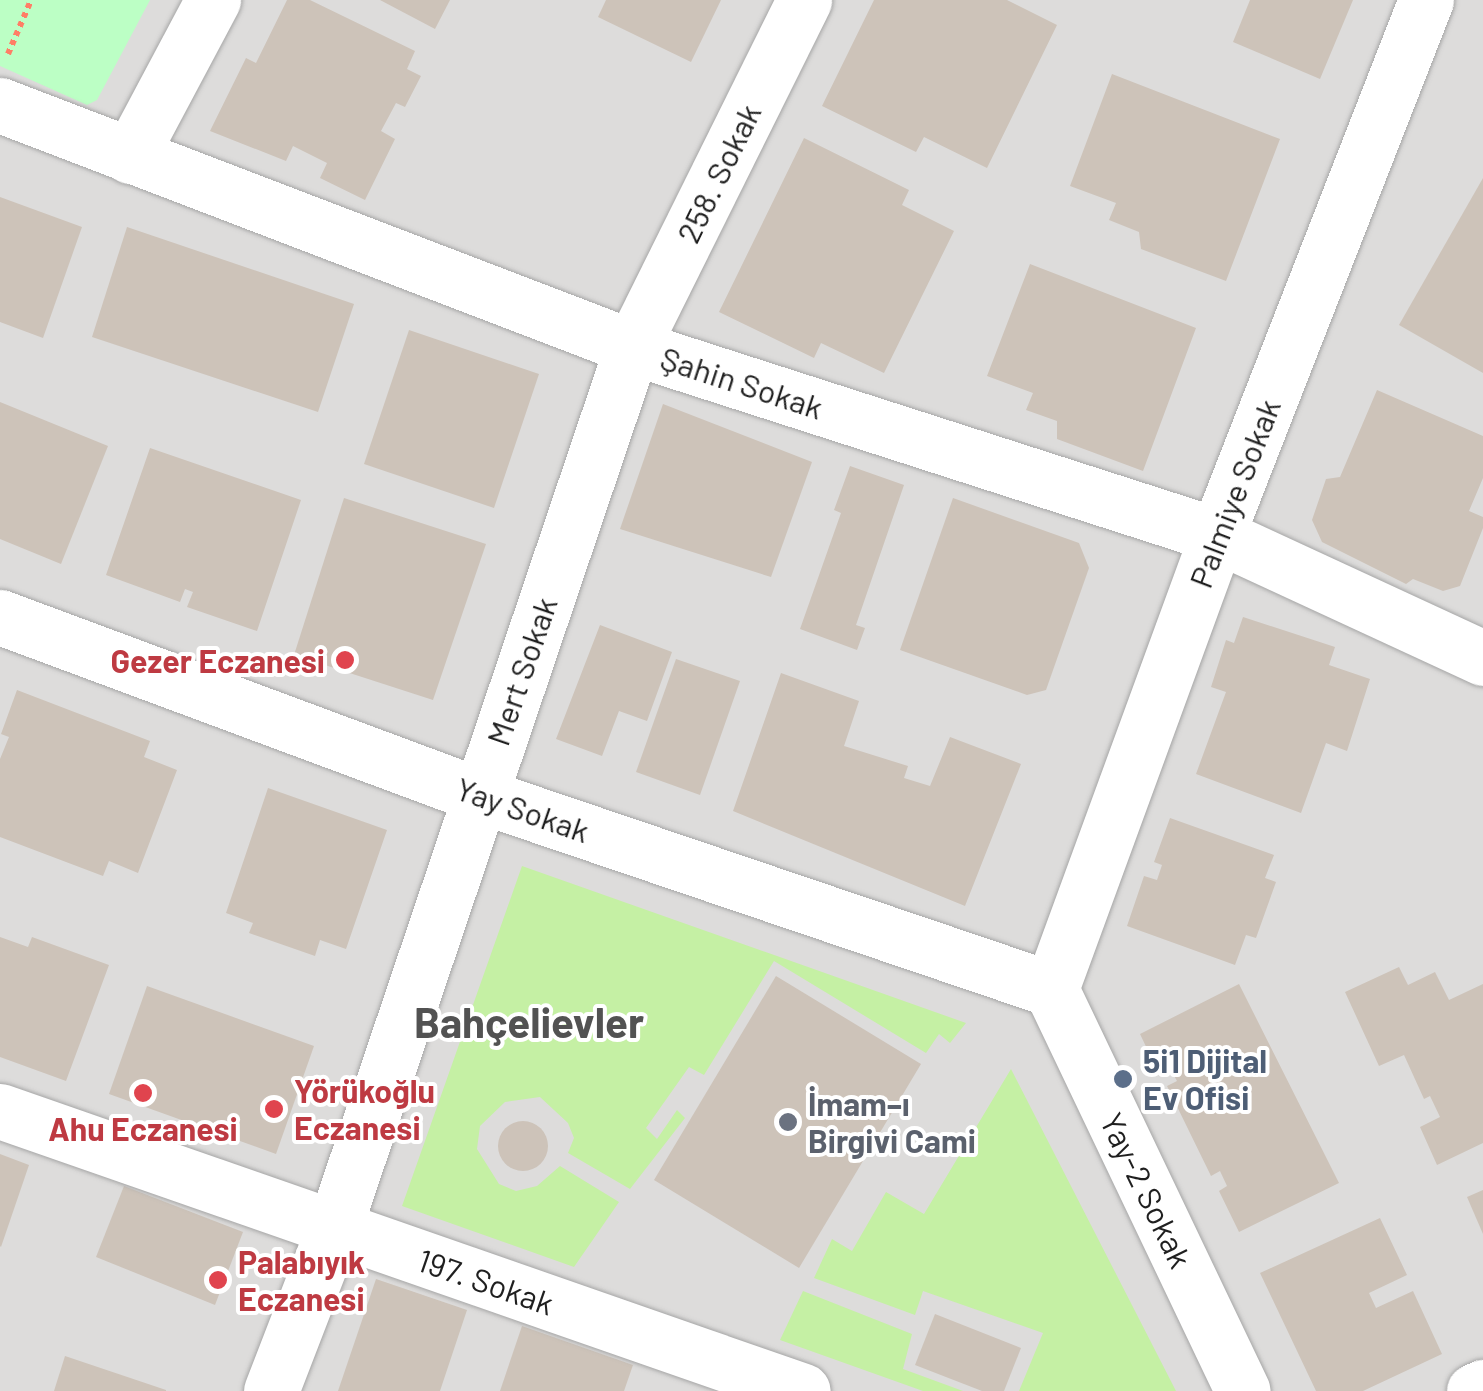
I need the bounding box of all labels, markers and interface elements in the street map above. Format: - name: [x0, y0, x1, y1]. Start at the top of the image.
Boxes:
- street label: 258. Sokak: [668, 97, 768, 249]
- street label: Şahin Sokak: [656, 338, 828, 426]
- street label: Palmiye Sokak: [1180, 393, 1288, 593]
- street label: Mert Sokak: [478, 592, 564, 750]
- place label: Gezer Eczanesi: [111, 641, 325, 679]
- marker: Gezer Eczanesi: [334, 649, 356, 671]
- street label: Yay Sokak: [451, 768, 595, 850]
- district label: Bahçelievler: [414, 996, 644, 1046]
- place label: 5i1 Dijital Ev Ofisi: [1143, 1042, 1267, 1117]
- marker: 5i1 Dijital Ev Ofisi: [1112, 1068, 1134, 1090]
- place label: Yörükoğlu Eczanesi: [294, 1072, 435, 1147]
- marker: Ahu Eczanesi: [132, 1082, 154, 1104]
- place label: İmam–ı Birgivi Cami: [808, 1085, 976, 1160]
- marker: Yörükoğlu Eczanesi: [263, 1098, 285, 1120]
- street label: Yay-2 Sokak: [1093, 1106, 1201, 1274]
- place label: Ahu Eczanesi: [48, 1109, 238, 1147]
- marker: İmam–ı Birgivi Cami: [777, 1111, 799, 1133]
- street label: 197. Sokak: [413, 1240, 559, 1322]
- place label: Palabıyık Eczanesi: [238, 1243, 365, 1318]
- marker: Palabıyık Eczanesi: [207, 1269, 229, 1291]

